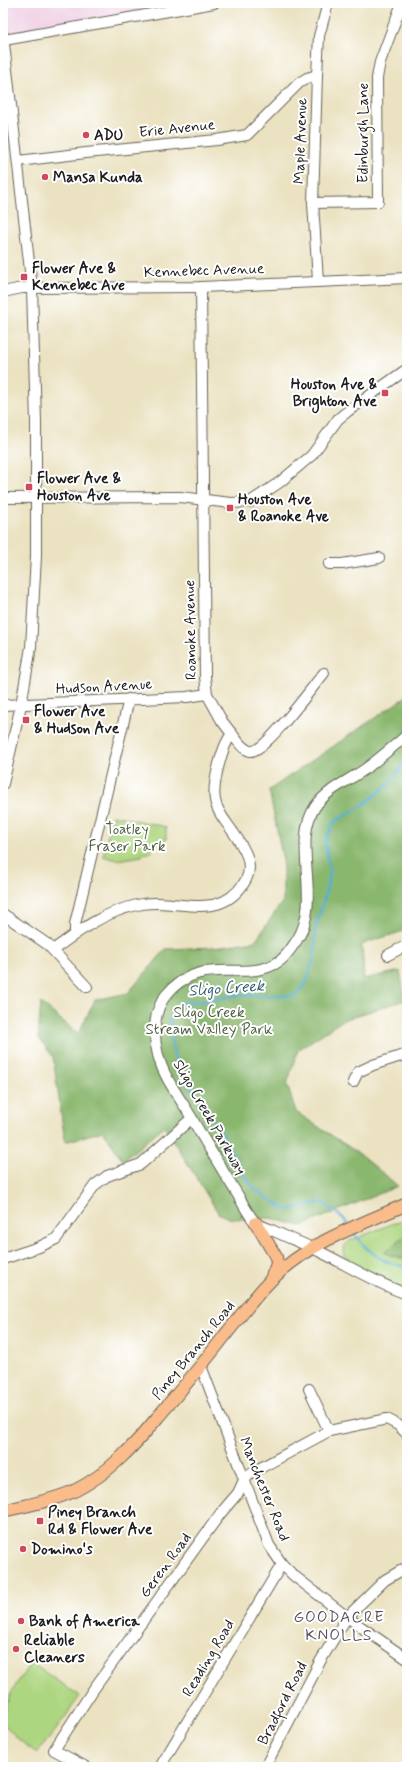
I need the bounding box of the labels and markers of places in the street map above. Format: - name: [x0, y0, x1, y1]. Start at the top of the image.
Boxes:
- place label: ADU: [94, 126, 123, 146]
- marker: ADU: [81, 130, 91, 140]
- place label: Mansa Kunda: [53, 168, 143, 188]
- marker: Mansa Kunda: [40, 172, 50, 182]
- place label: Flower Ave & Kennebec Ave: [32, 259, 125, 296]
- marker: Flower Ave & Kennebec Ave: [19, 272, 29, 282]
- place label: Houston Ave & Brighton Ave: [291, 375, 378, 414]
- marker: Houston Ave & Brighton Ave: [380, 388, 390, 398]
- place label: Flower Ave & Houston Ave: [37, 469, 122, 506]
- marker: Flower Ave & Houston Ave: [24, 482, 34, 492]
- place label: Houston Ave & Roanoke Ave: [238, 490, 329, 527]
- marker: Houston Ave & Roanoke Ave: [225, 503, 235, 513]
- place label: Flower Ave & Hudson Ave: [34, 702, 120, 739]
- marker: Flower Ave & Hudson Ave: [21, 715, 31, 725]
- place label: Piney Branch Rd & Flower Ave: [48, 1503, 153, 1540]
- marker: Piney Branch Rd & Flower Ave: [35, 1516, 45, 1526]
- place label: Domino's: [31, 1540, 93, 1560]
- marker: Domino's: [18, 1544, 28, 1554]
- place label: Bank of America: [29, 1612, 141, 1632]
- marker: Bank of America: [16, 1616, 26, 1626]
- place label: Reliable Cleaners: [24, 1631, 85, 1668]
- marker: Reliable Cleaners: [11, 1644, 21, 1654]

